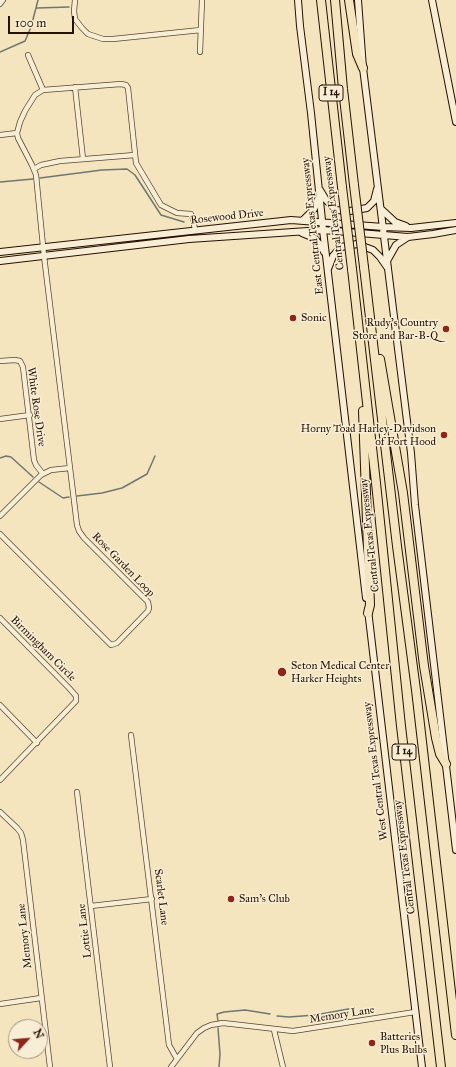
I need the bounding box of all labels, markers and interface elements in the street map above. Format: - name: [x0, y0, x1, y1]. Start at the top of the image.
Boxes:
- scale bar: [10, 8, 76, 34]
- text: 100 m: [15, 16, 46, 30]
- road number: I 14: [319, 85, 343, 101]
- street label: Central Texas Expressway: [320, 155, 348, 271]
- street label: East Central Texas Expressway: [299, 157, 327, 295]
- street label: Rosewood Drive: [190, 207, 264, 227]
- place label: Sonic: [301, 311, 327, 325]
- marker: Sonic: [288, 313, 298, 323]
- place label: Rudy's Country Store and Bar-B-Q: [353, 316, 438, 342]
- marker: Rudy's Country Store and Bar-B-Q: [441, 324, 451, 334]
- street label: White Rose Drive: [24, 366, 48, 448]
- place label: Horny Toad Harley-Davidson of Fort Hood: [301, 422, 436, 448]
- marker: Horny Toad Harley-Davidson of Fort Hood: [439, 430, 449, 440]
- street label: Central Texas Expressway: [357, 477, 383, 593]
- street label: Rose Garden Loop: [89, 530, 157, 600]
- street label: Birmingham Circle: [8, 614, 78, 684]
- place label: Seton Medical Center Harker Heights: [291, 659, 389, 685]
- marker: Seton Medical Center Harker Heights: [276, 666, 288, 678]
- street label: West Central Texas Expressway: [361, 701, 391, 841]
- road number: I 14: [392, 744, 416, 760]
- street label: Central Texas Expressway: [391, 799, 419, 915]
- street label: Scarlet Lane: [151, 868, 171, 926]
- place label: Sam's Club: [239, 892, 290, 906]
- marker: Sam's Club: [226, 894, 236, 904]
- street label: Memory Lane: [15, 903, 35, 969]
- street label: Lottie Lane: [75, 903, 95, 959]
- street label: Memory Lane: [309, 1003, 375, 1027]
- north arrow: [8, 1019, 48, 1059]
- text: N: [30, 1027, 46, 1041]
- place label: Batteries Plus Bulbs: [380, 1030, 427, 1056]
- marker: Batteries Plus Bulbs: [367, 1038, 377, 1048]

